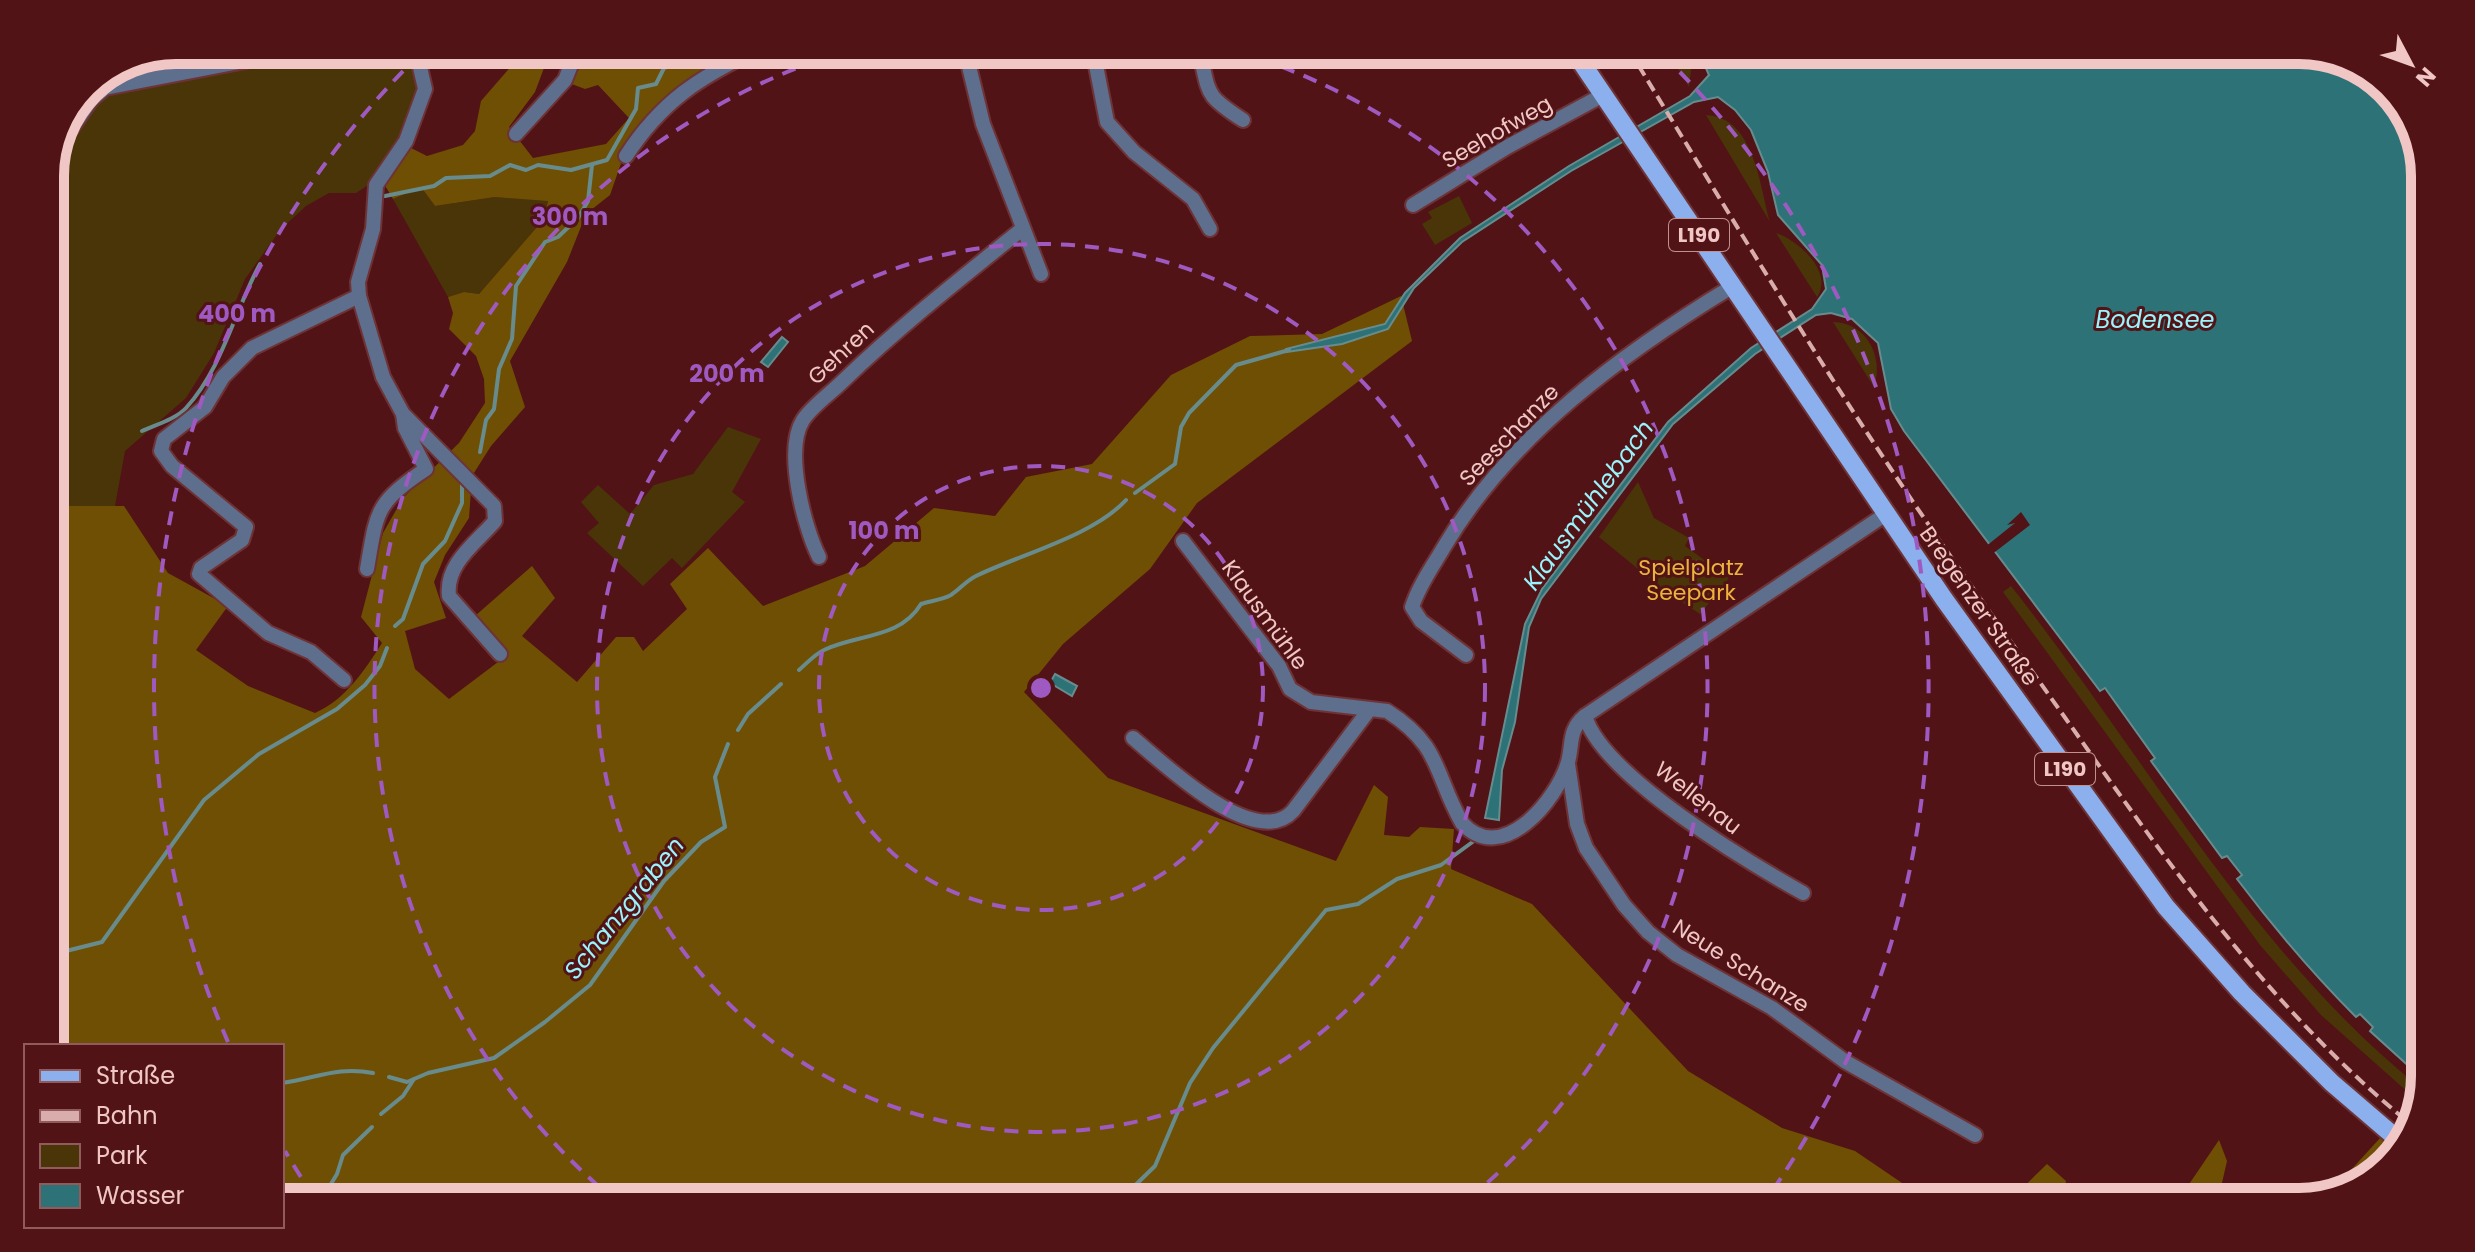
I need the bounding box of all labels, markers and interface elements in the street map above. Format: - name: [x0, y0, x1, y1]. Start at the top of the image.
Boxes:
- north arrow: [2371, 24, 2451, 104]
- text: N: [2409, 60, 2443, 93]
- street label: Seehofweg: [1436, 88, 1558, 176]
- text: 300 m: [532, 200, 608, 233]
- road number: L190: [1669, 219, 1729, 251]
- text: 400 m: [198, 297, 276, 330]
- water label: Bodensee: [2096, 303, 2215, 336]
- street label: Gehren: [801, 314, 881, 392]
- text: 200 m: [689, 357, 765, 390]
- street label: Seeschanze: [1452, 377, 1566, 493]
- water label: Klausmühlebach: [1515, 413, 1661, 597]
- text: 100 m: [849, 514, 919, 547]
- street label: Bregenzer Straße: [1912, 520, 2046, 692]
- park label: Spielplatz Seepark: [1638, 552, 1744, 608]
- street label: Klausmühle: [1215, 554, 1315, 676]
- centre of rings: [1027, 674, 1055, 702]
- road number: L190: [2035, 753, 2095, 785]
- street label: Wellenau: [1648, 754, 1748, 842]
- water label: Schanzgraben: [556, 830, 692, 986]
- street label: Neue Schanze: [1667, 912, 1815, 1020]
- legend: [24, 1044, 284, 1228]
- text: Straße: [96, 1059, 175, 1092]
- text: Bahn: [96, 1099, 158, 1132]
- text: Park: [96, 1139, 148, 1172]
- text: Wasser: [96, 1179, 185, 1212]

